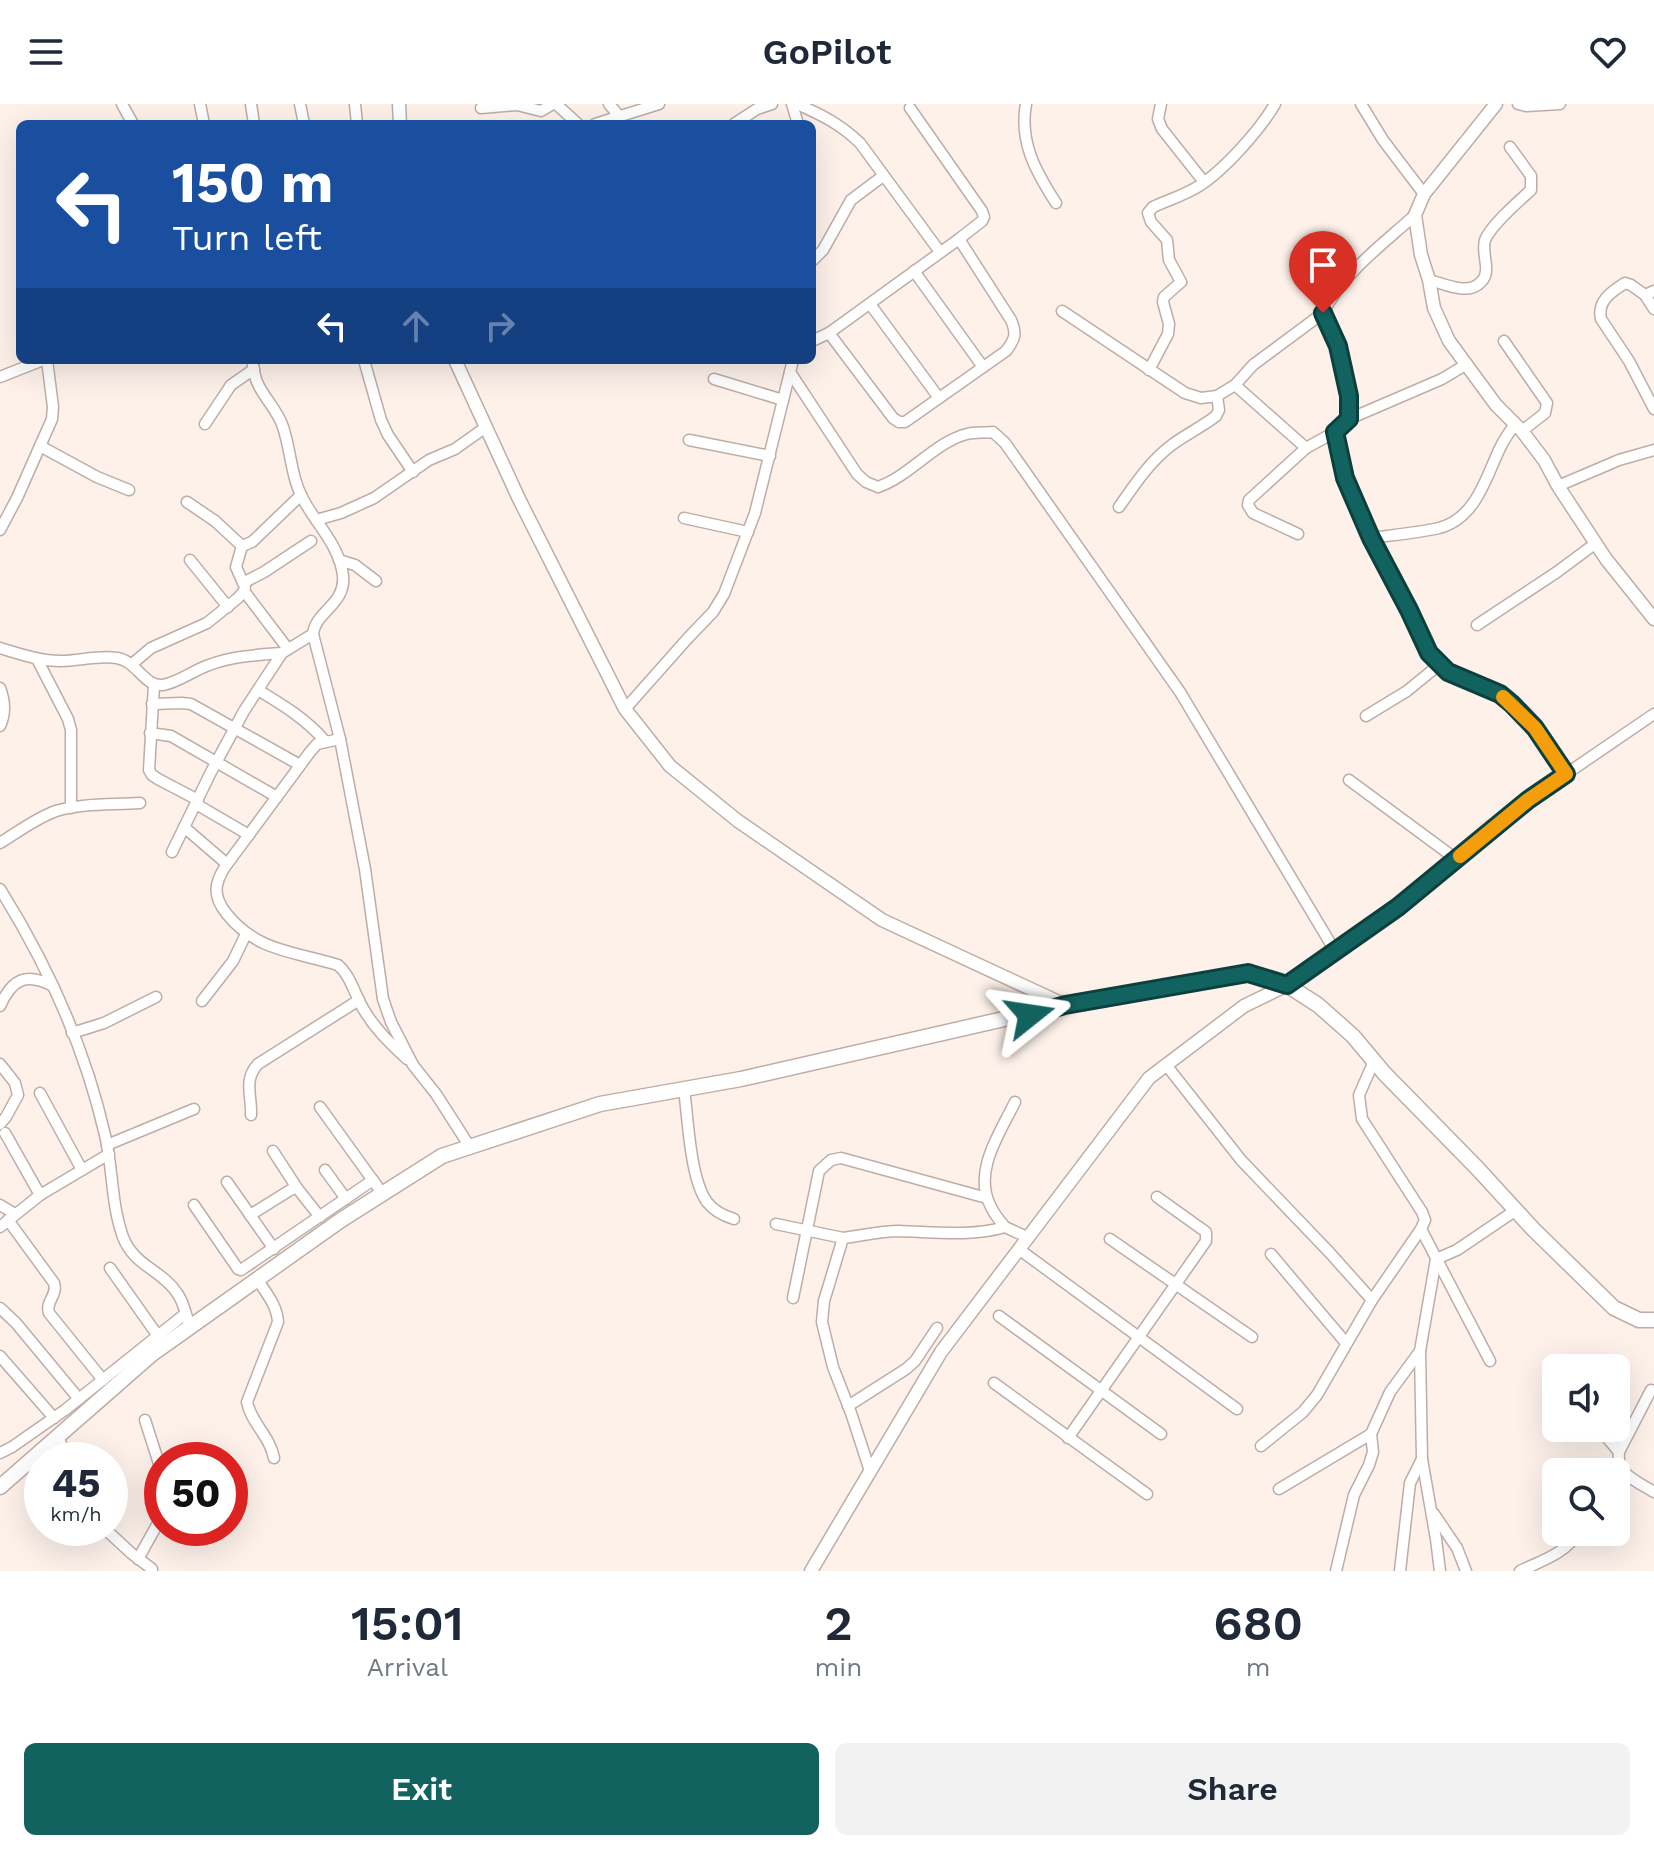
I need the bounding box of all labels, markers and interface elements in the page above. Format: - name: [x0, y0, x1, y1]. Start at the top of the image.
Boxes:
- icon: menu: [24, 30, 68, 74]
- icon: heart: [1586, 30, 1630, 74]
- text: GoPilot: [762, 31, 892, 73]
- text: 150 m: [172, 150, 334, 216]
- icon: left: [40, 152, 144, 256]
- text: Turn left: [172, 217, 322, 259]
- pin: [1289, 231, 1357, 313]
- icon: arrive: [1301, 243, 1345, 287]
- icon: left: [310, 304, 354, 348]
- icon: ahead: [394, 304, 438, 348]
- icon: right: [478, 304, 522, 348]
- position arrow: [988, 973, 1072, 1057]
- map controls: [1542, 1354, 1630, 1546]
- button: sound: [1542, 1354, 1630, 1442]
- speed limit sign: 50: [144, 1442, 248, 1546]
- button: search: [1542, 1458, 1630, 1546]
- text: 45: [51, 1460, 101, 1507]
- text: km/h: [50, 1502, 102, 1526]
- text: 15:01: [351, 1595, 464, 1652]
- text: 2: [824, 1595, 853, 1652]
- text: 680: [1213, 1595, 1303, 1652]
- text: Arrival: [367, 1652, 448, 1682]
- text: min: [815, 1652, 862, 1682]
- text: m: [1246, 1652, 1271, 1682]
- button: Exit: [24, 1743, 819, 1835]
- button: Share: [835, 1743, 1630, 1835]

